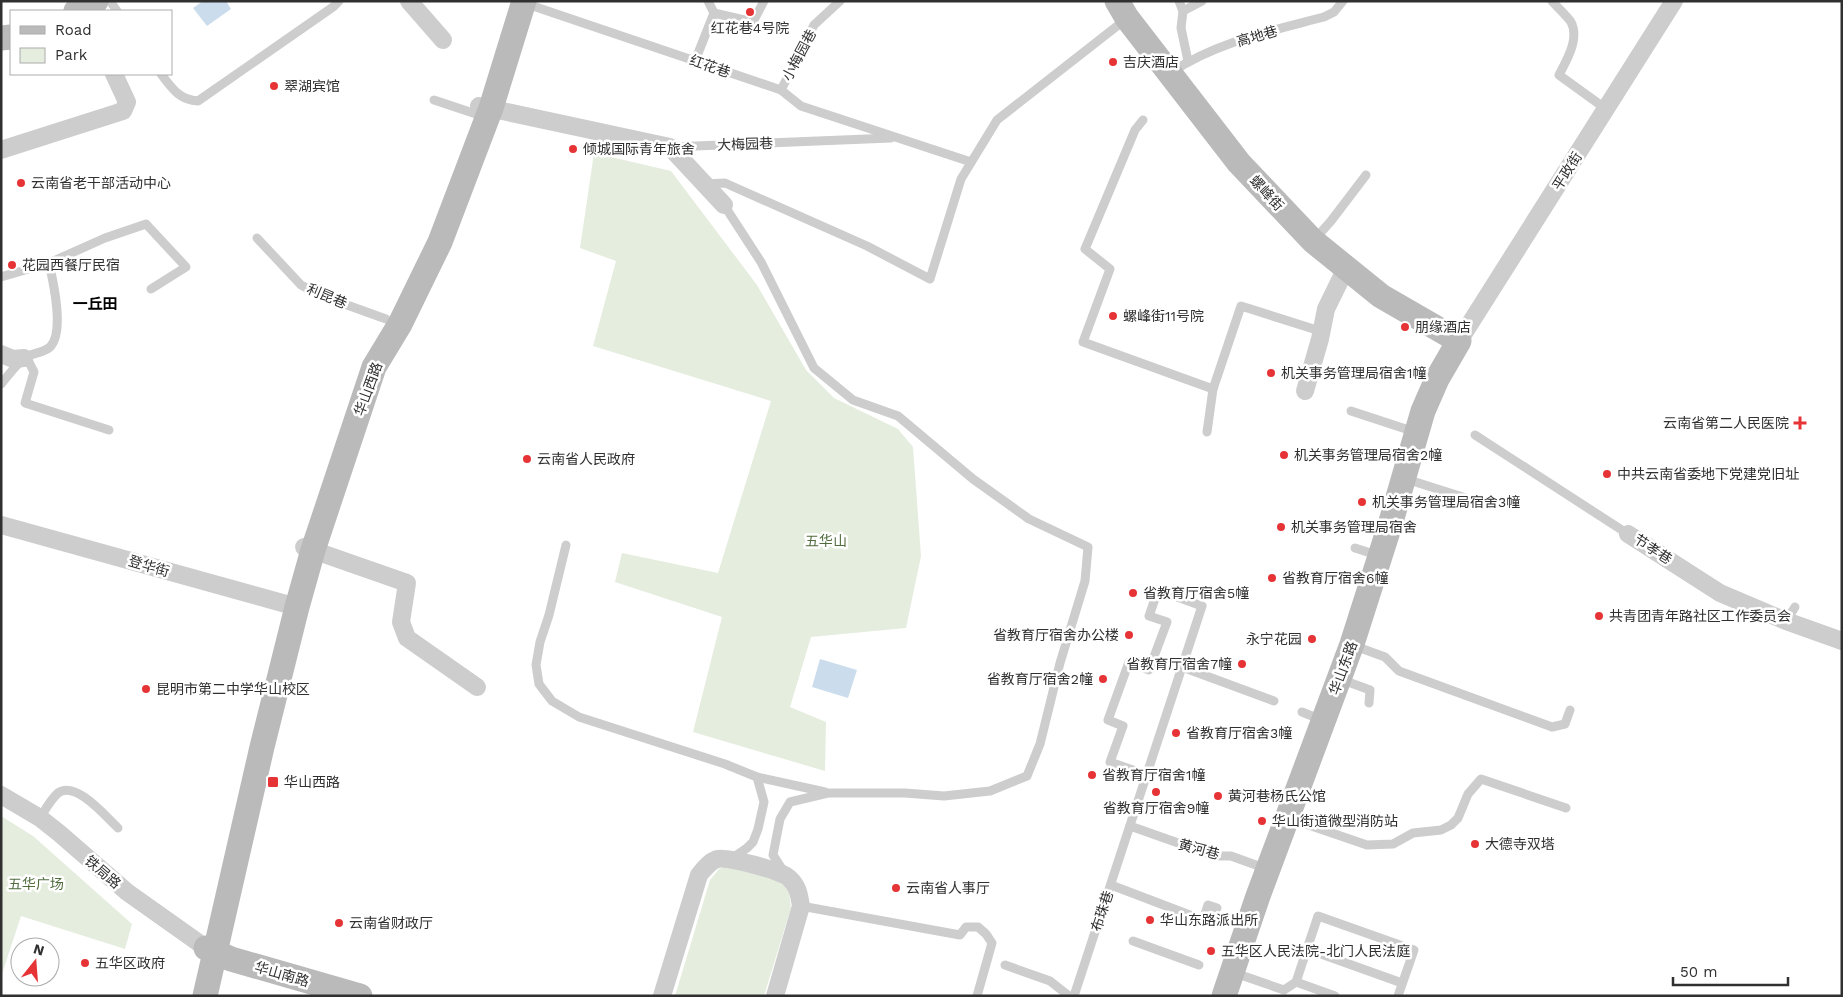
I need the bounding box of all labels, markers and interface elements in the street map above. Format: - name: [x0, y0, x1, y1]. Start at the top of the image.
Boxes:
- marker: 红花巷4号院: [744, 6, 756, 18]
- legend: [10, 10, 172, 75]
- place label: 红花巷4号院: [711, 20, 789, 36]
- text: Road: [55, 21, 92, 39]
- street label: 高地巷: [1235, 23, 1279, 49]
- street label: 小梅园巷: [779, 27, 819, 83]
- text: Park: [55, 46, 88, 64]
- street label: 红花巷: [688, 52, 732, 80]
- place label: 吉庆酒店: [1123, 54, 1179, 70]
- marker: 吉庆酒店: [1107, 56, 1119, 68]
- place label: 翠湖宾馆: [284, 78, 340, 94]
- marker: 翠湖宾馆: [268, 80, 280, 92]
- street label: 大梅园巷: [717, 135, 773, 153]
- place label: 倾城国际青年旅舍: [583, 141, 695, 157]
- marker: 倾城国际青年旅舍: [567, 143, 579, 155]
- street label: 平政街: [1549, 149, 1585, 193]
- street label: 螺峰街: [1247, 172, 1287, 214]
- place label: 云南省老干部活动中心: [31, 175, 171, 191]
- marker: 云南省老干部活动中心: [15, 177, 27, 189]
- place label: 花园西餐厅民宿: [22, 257, 120, 273]
- marker: 花园西餐厅民宿: [6, 259, 18, 271]
- street label: 利昆巷: [305, 280, 349, 312]
- district label: 一丘田: [72, 295, 118, 313]
- place label: 螺峰街11号院: [1123, 308, 1204, 324]
- marker: 螺峰街11号院: [1107, 310, 1119, 322]
- place label: 朋缘酒店: [1415, 319, 1471, 335]
- marker: 朋缘酒店: [1399, 321, 1411, 333]
- street label: 华山西路: [351, 360, 385, 418]
- place label: 机关事务管理局宿舍1幢: [1281, 365, 1426, 381]
- marker: 机关事务管理局宿舍1幢: [1265, 367, 1277, 379]
- place label: 云南省第二人民医院: [1663, 415, 1789, 431]
- marker: 云南省第二人民医院: [1793, 416, 1807, 430]
- place label: 机关事务管理局宿舍2幢: [1294, 447, 1442, 463]
- marker: 机关事务管理局宿舍2幢: [1278, 449, 1290, 461]
- place label: 云南省人民政府: [537, 451, 635, 467]
- marker: 云南省人民政府: [521, 453, 533, 465]
- place label: 中共云南省委地下党建党旧址: [1617, 466, 1799, 482]
- marker: 中共云南省委地下党建党旧址: [1601, 468, 1613, 480]
- place label: 机关事务管理局宿舍3幢: [1372, 494, 1520, 510]
- marker: 机关事务管理局宿舍3幢: [1356, 496, 1368, 508]
- place label: 机关事务管理局宿舍: [1291, 519, 1417, 535]
- marker: 机关事务管理局宿舍: [1275, 521, 1287, 533]
- street label: 节孝巷: [1631, 531, 1675, 567]
- park label: 五华山: [805, 533, 847, 549]
- street label: 登华街: [127, 553, 171, 579]
- place label: 省教育厅宿舍6幢: [1282, 570, 1389, 586]
- marker: 省教育厅宿舍6幢: [1266, 572, 1278, 584]
- place label: 省教育厅宿舍5幢: [1143, 585, 1249, 601]
- marker: 省教育厅宿舍5幢: [1127, 587, 1139, 599]
- place label: 共青团青年路社区工作委员会: [1609, 608, 1791, 624]
- marker: 共青团青年路社区工作委员会: [1593, 610, 1605, 622]
- place label: 省教育厅宿舍办公楼: [993, 627, 1119, 643]
- marker: 省教育厅宿舍办公楼: [1123, 629, 1135, 641]
- place label: 永宁花园: [1246, 631, 1302, 647]
- marker: 永宁花园: [1306, 633, 1318, 645]
- street label: 华山东路: [1326, 639, 1360, 697]
- place label: 省教育厅宿舍7幢: [1126, 656, 1232, 672]
- marker: 省教育厅宿舍7幢: [1236, 658, 1248, 670]
- place label: 省教育厅宿舍2幢: [987, 671, 1093, 687]
- marker: 省教育厅宿舍2幢: [1097, 673, 1109, 685]
- place label: 昆明市第二中学华山校区: [156, 681, 310, 697]
- marker: 昆明市第二中学华山校区: [140, 683, 152, 695]
- place label: 省教育厅宿舍3幢: [1186, 725, 1292, 741]
- marker: 省教育厅宿舍3幢: [1170, 727, 1182, 739]
- place label: 省教育厅宿舍1幢: [1102, 767, 1205, 783]
- marker: 省教育厅宿舍1幢: [1086, 769, 1098, 781]
- place label: 华山西路: [284, 774, 340, 790]
- marker: 华山西路: [266, 775, 280, 789]
- marker: 省教育厅宿舍9幢: [1150, 786, 1162, 798]
- place label: 黄河巷杨氏公馆: [1228, 788, 1326, 804]
- marker: 黄河巷杨氏公馆: [1212, 790, 1224, 802]
- place label: 省教育厅宿舍9幢: [1103, 800, 1209, 816]
- place label: 华山街道微型消防站: [1272, 813, 1398, 829]
- marker: 华山街道微型消防站: [1256, 815, 1268, 827]
- street label: 黄河巷: [1177, 836, 1221, 862]
- place label: 大德寺双塔: [1485, 836, 1555, 852]
- marker: 大德寺双塔: [1469, 838, 1481, 850]
- street label: 铁局路: [82, 852, 124, 892]
- park label: 五华广场: [8, 876, 64, 892]
- place label: 云南省人事厅: [906, 880, 990, 896]
- marker: 云南省人事厅: [890, 882, 902, 894]
- street label: 布珠巷: [1088, 889, 1116, 933]
- place label: 华山东路派出所: [1160, 912, 1258, 928]
- marker: 华山东路派出所: [1144, 914, 1156, 926]
- place label: 云南省财政厅: [349, 915, 433, 931]
- marker: 云南省财政厅: [333, 917, 345, 929]
- north arrow: [10, 937, 60, 987]
- text: N: [32, 940, 46, 959]
- place label: 五华区人民法院-北门人民法庭: [1221, 943, 1410, 959]
- marker: 五华区人民法院-北门人民法庭: [1205, 945, 1217, 957]
- scale bar: [1673, 954, 1788, 986]
- place label: 五华区政府: [95, 955, 165, 971]
- marker: 五华区政府: [79, 957, 91, 969]
- street label: 华山南路: [253, 959, 311, 989]
- text: 50 m: [1680, 963, 1717, 981]

